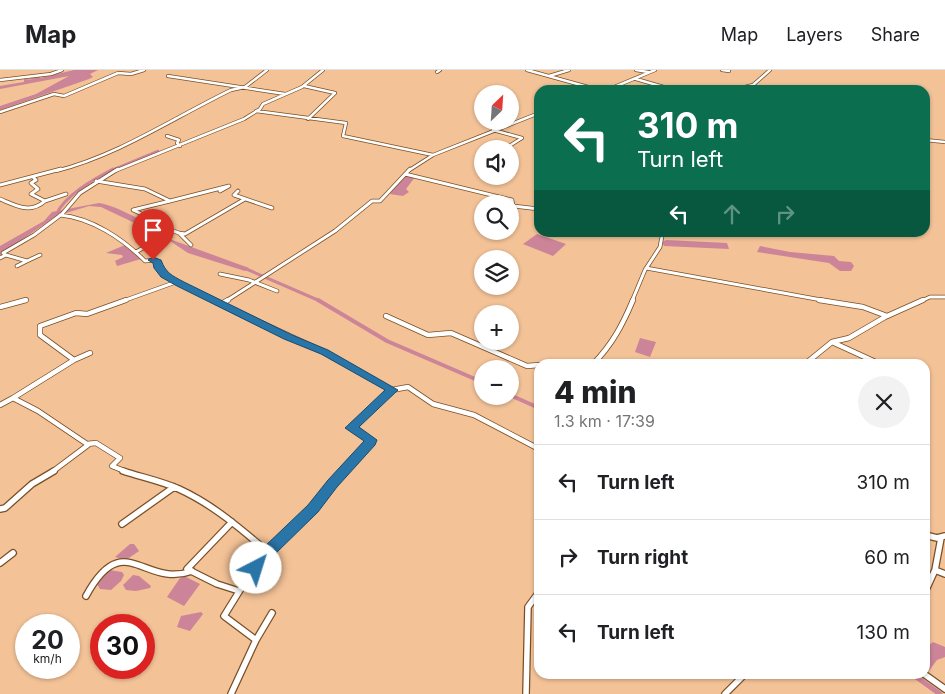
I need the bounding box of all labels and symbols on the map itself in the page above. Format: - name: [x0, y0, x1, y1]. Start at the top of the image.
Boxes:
- north arrow: [474, 85, 519, 130]
- pin: [132, 209, 174, 260]
- position arrow: [229, 541, 281, 593]
- speed limit sign: 30: [90, 614, 155, 679]

